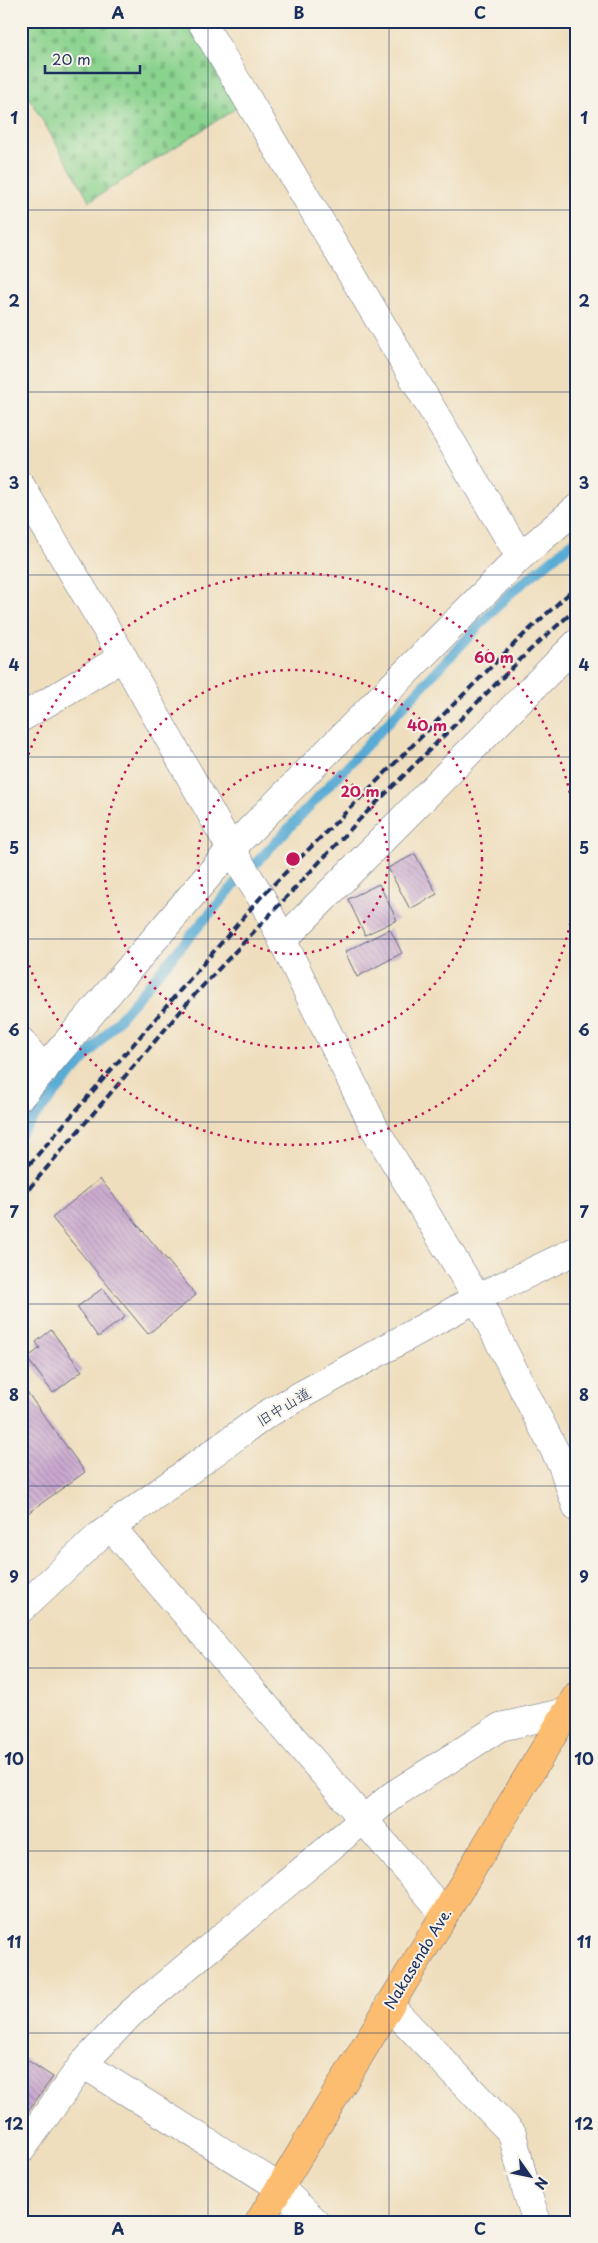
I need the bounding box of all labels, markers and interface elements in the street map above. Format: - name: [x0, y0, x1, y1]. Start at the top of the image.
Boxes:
- text: A: [112, 0, 125, 24]
- text: B: [294, 0, 305, 24]
- text: C: [474, 0, 486, 24]
- scale bar: [45, 42, 140, 74]
- text: 20 m: [52, 47, 91, 70]
- text: 1: [10, 105, 18, 129]
- text: 1: [580, 105, 588, 129]
- text: 2: [8, 288, 20, 312]
- text: 2: [578, 288, 590, 312]
- text: 3: [9, 470, 19, 494]
- text: 3: [579, 470, 589, 494]
- text: 60 m: [474, 645, 514, 668]
- text: 4: [9, 652, 20, 676]
- text: 4: [579, 652, 590, 676]
- text: 40 m: [407, 713, 447, 736]
- text: 20 m: [341, 779, 379, 802]
- text: 5: [9, 835, 19, 859]
- text: 5: [579, 835, 589, 859]
- centre of rings: [284, 850, 302, 868]
- text: 6: [8, 1017, 20, 1041]
- text: 6: [578, 1017, 590, 1041]
- text: 7: [9, 1199, 19, 1223]
- text: 7: [579, 1199, 589, 1223]
- street label: 旧中山道: [251, 1381, 315, 1431]
- text: 8: [9, 1382, 19, 1406]
- text: 8: [579, 1382, 589, 1406]
- text: 9: [9, 1564, 19, 1588]
- text: 9: [579, 1564, 589, 1588]
- text: 10: [4, 1746, 24, 1770]
- text: 10: [574, 1746, 594, 1770]
- street label: Nakasendo Ave.: [378, 1903, 456, 2013]
- text: 11: [7, 1929, 21, 1953]
- text: 11: [577, 1929, 591, 1953]
- text: 12: [5, 2111, 23, 2135]
- text: 12: [575, 2111, 593, 2135]
- north arrow: [506, 2150, 556, 2200]
- text: N: [529, 2173, 553, 2194]
- text: A: [112, 2216, 125, 2240]
- text: B: [294, 2216, 305, 2240]
- text: C: [474, 2216, 486, 2240]

